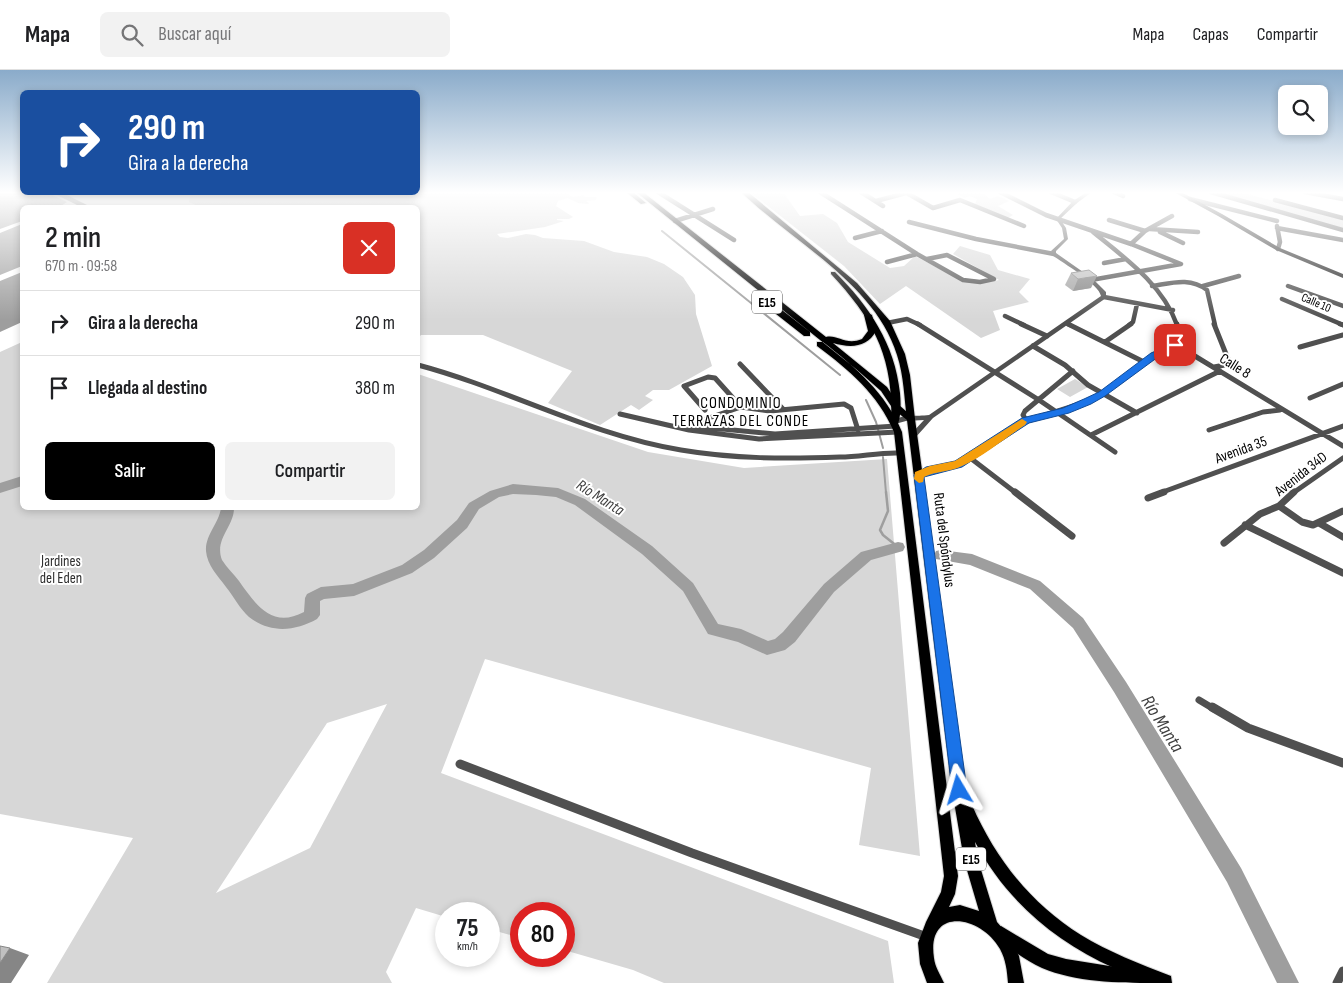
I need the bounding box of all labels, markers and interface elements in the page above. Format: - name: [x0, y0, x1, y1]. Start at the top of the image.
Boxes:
- search box: [100, 12, 450, 57]
- text: Mapa: [25, 20, 70, 49]
- icon: search: [118, 21, 146, 49]
- text: Buscar aquí: [158, 23, 231, 46]
- text: Mapa: [1132, 24, 1164, 45]
- text: Capas: [1192, 24, 1229, 45]
- text: Compartir: [1257, 24, 1318, 45]
- map controls: [1278, 85, 1328, 135]
- button: search: [1278, 85, 1328, 135]
- text: 290 m: [128, 107, 205, 150]
- icon: right: [45, 110, 110, 175]
- text: Gira a la derecha: [128, 150, 249, 177]
- text: 2 min: [45, 220, 101, 256]
- button: close: [343, 222, 395, 274]
- text: 670 m · 09:58: [45, 257, 117, 276]
- road number: E15: [752, 290, 782, 313]
- street label: Calle 10: [1299, 290, 1333, 316]
- icon: right: [45, 309, 73, 337]
- text: Gira a la derecha: [88, 312, 198, 335]
- text: 290 m: [355, 312, 395, 335]
- pin: [1154, 324, 1196, 366]
- icon: arrive: [1161, 331, 1189, 359]
- street label: Calle 8: [1216, 349, 1254, 383]
- icon: arrive: [45, 374, 73, 402]
- text: Llegada al destino: [88, 377, 207, 400]
- text: 380 m: [355, 377, 395, 400]
- district label: CONDOMINIO TERRAZAS DEL CONDE: [673, 394, 809, 431]
- street label: Avenida 35: [1211, 432, 1270, 468]
- button: Salir: [45, 442, 215, 500]
- button: Compartir: [225, 442, 395, 500]
- street label: Avenida 34D: [1270, 448, 1331, 501]
- water label: Río Manta: [573, 476, 628, 520]
- street label: Ruta del Spóndylus: [929, 492, 959, 588]
- park label: Jardines del Eden: [40, 552, 82, 588]
- water label: Río Manta: [1136, 691, 1189, 757]
- position arrow: [932, 763, 984, 815]
- road number: E15: [956, 848, 986, 871]
- speed limit sign: 80: [510, 902, 575, 967]
- text: 75: [457, 913, 478, 944]
- text: km/h: [457, 939, 478, 954]

